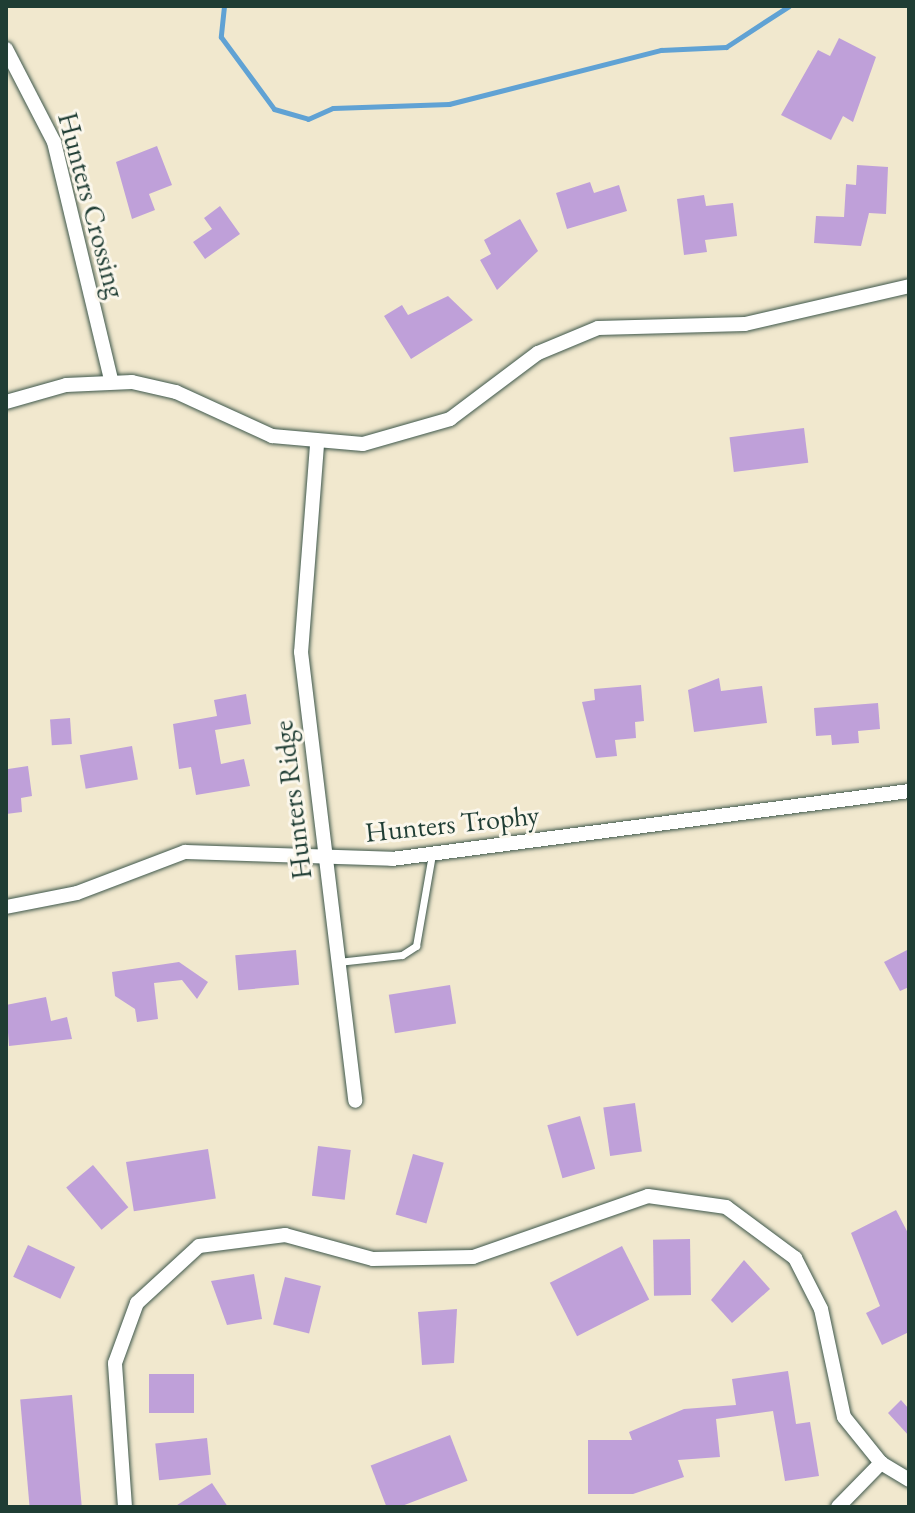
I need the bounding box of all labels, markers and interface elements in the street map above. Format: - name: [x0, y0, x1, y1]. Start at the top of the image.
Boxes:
- street label: Hunters Crossing: [51, 108, 133, 302]
- street label: Hunters Ridge: [266, 719, 318, 881]
- street label: Hunters Trophy: [363, 797, 541, 849]

